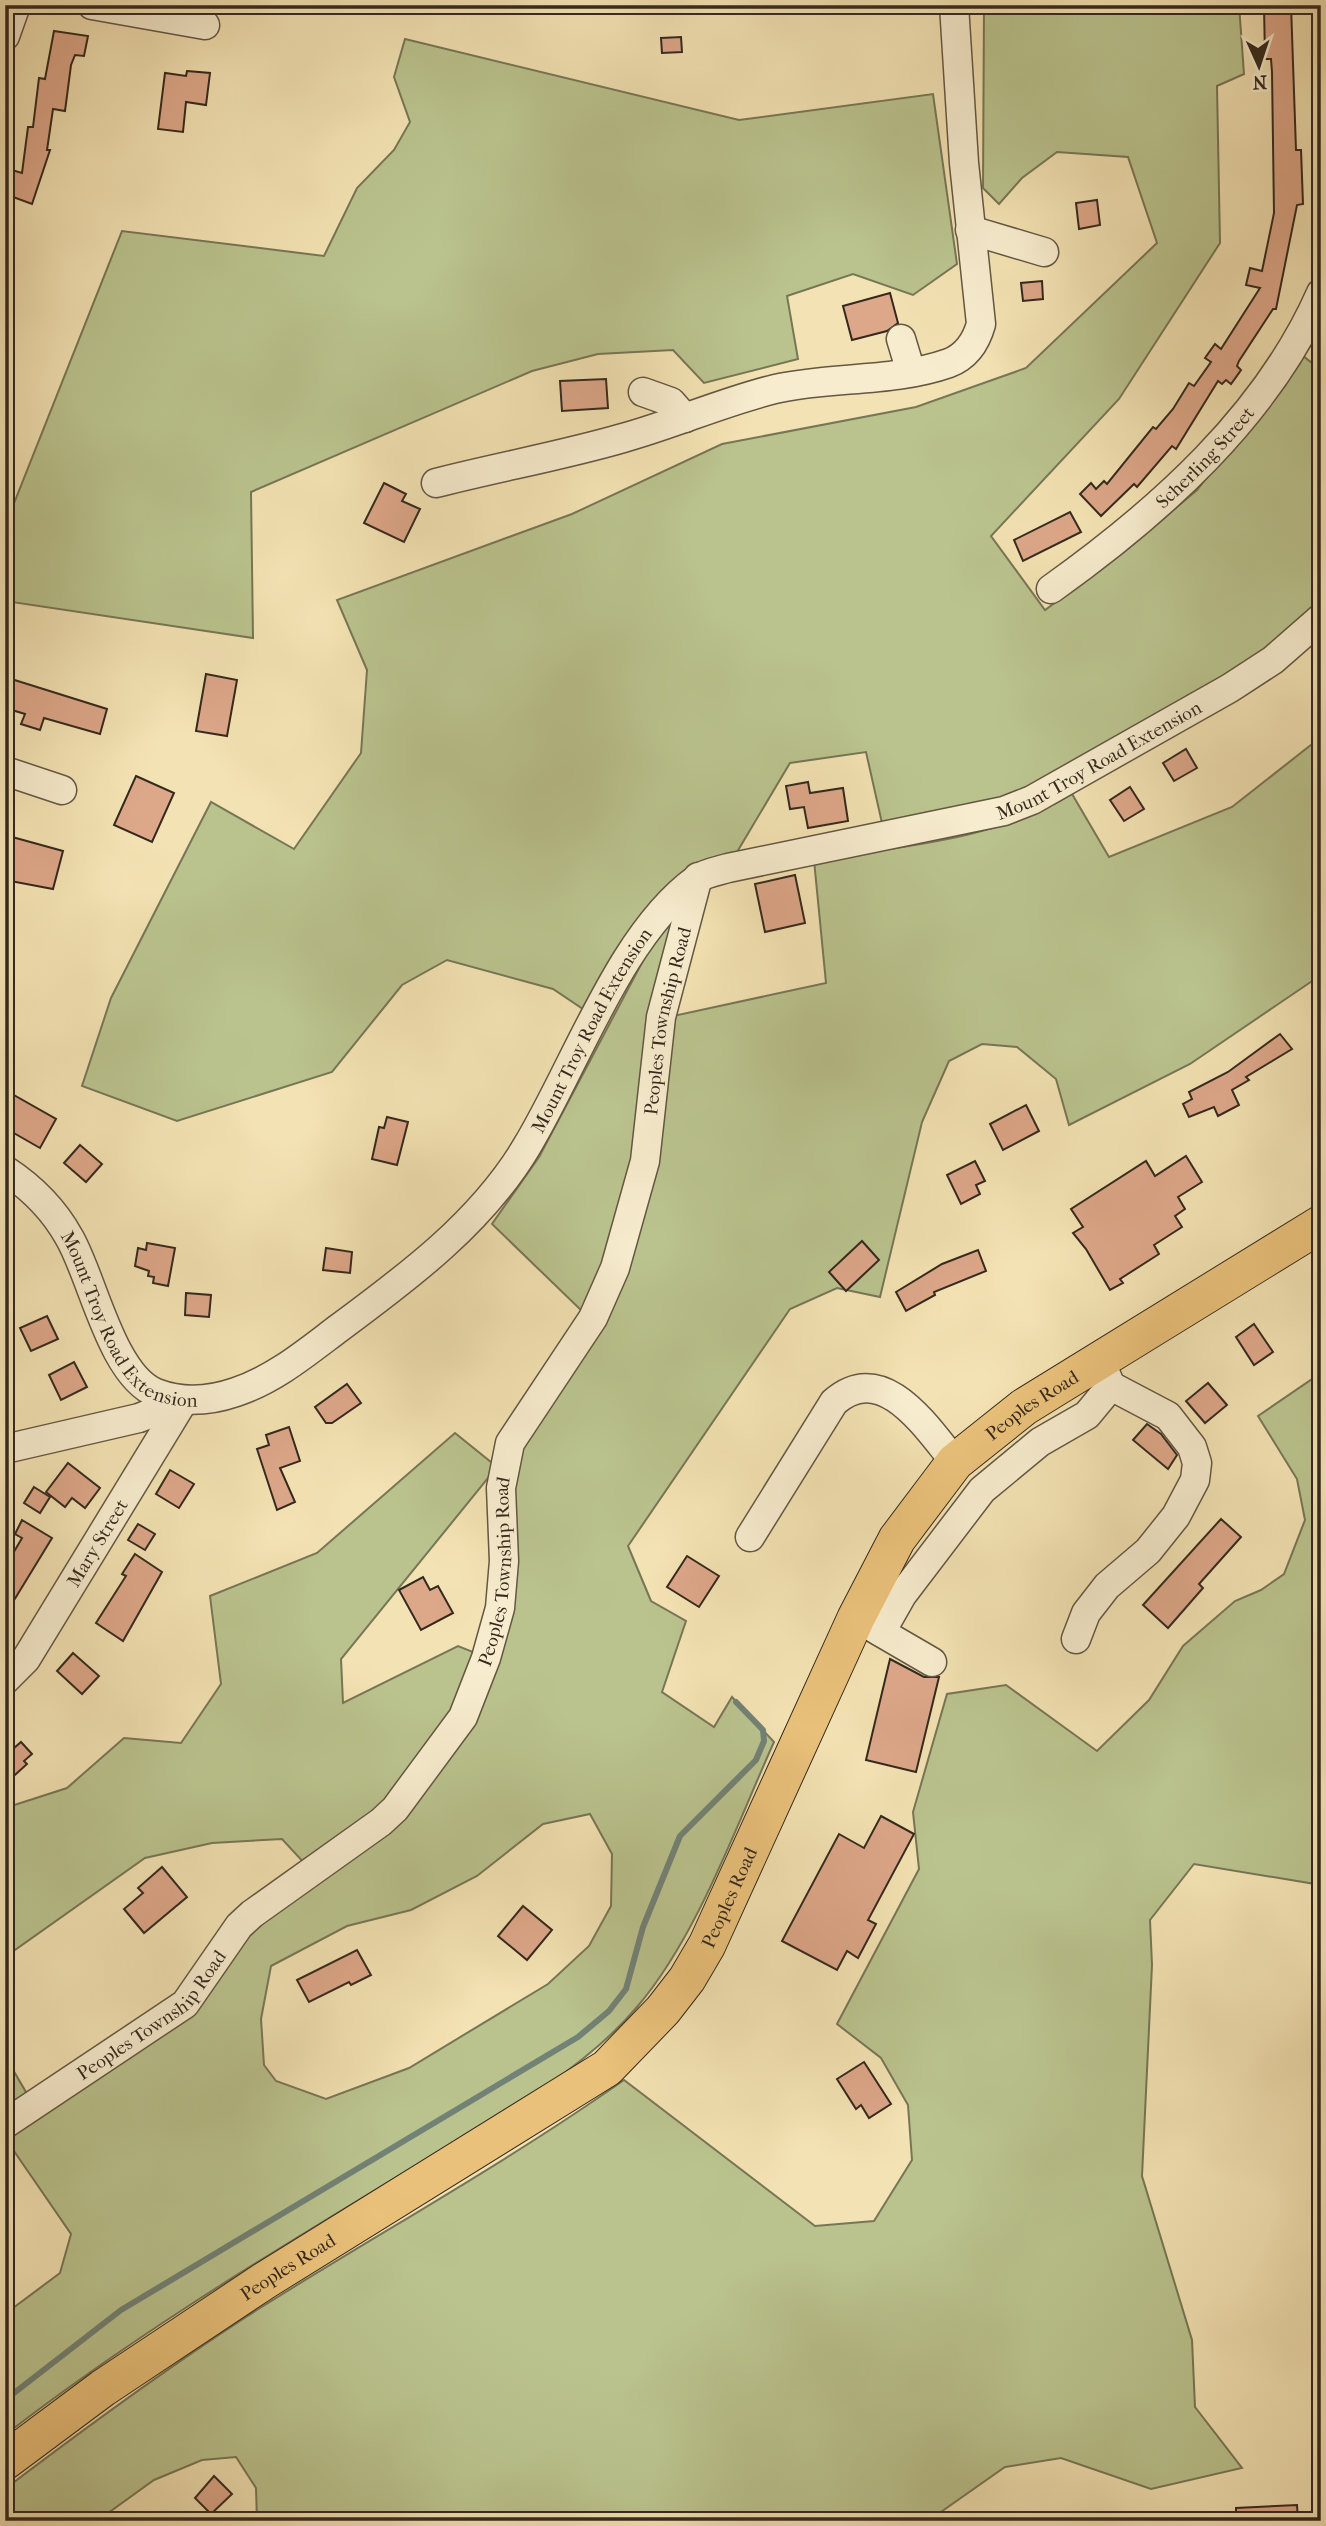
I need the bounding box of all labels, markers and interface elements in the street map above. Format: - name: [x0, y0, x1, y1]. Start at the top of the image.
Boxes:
- north arrow: [1224, 32, 1294, 102]
- text: N: [1251, 71, 1268, 93]
- street label: Scherling Street: [1152, 402, 1259, 513]
- street label: Mount Troy Road Extension: [993, 697, 1205, 825]
- street label: Mount Troy Road Extension: [527, 924, 657, 1137]
- street label: Peoples Township Road: [640, 924, 696, 1116]
- street label: Mount Troy Road Extension: [56, 1227, 198, 1412]
- street label: Peoples Road: [981, 1366, 1083, 1445]
- street label: Peoples Township Road: [474, 1474, 516, 1670]
- street label: Mary Street: [63, 1495, 133, 1591]
- street label: Peoples Road: [697, 1843, 762, 1951]
- street label: Peoples Township Road: [73, 1946, 231, 2085]
- street label: Peoples Road: [236, 2229, 340, 2306]

